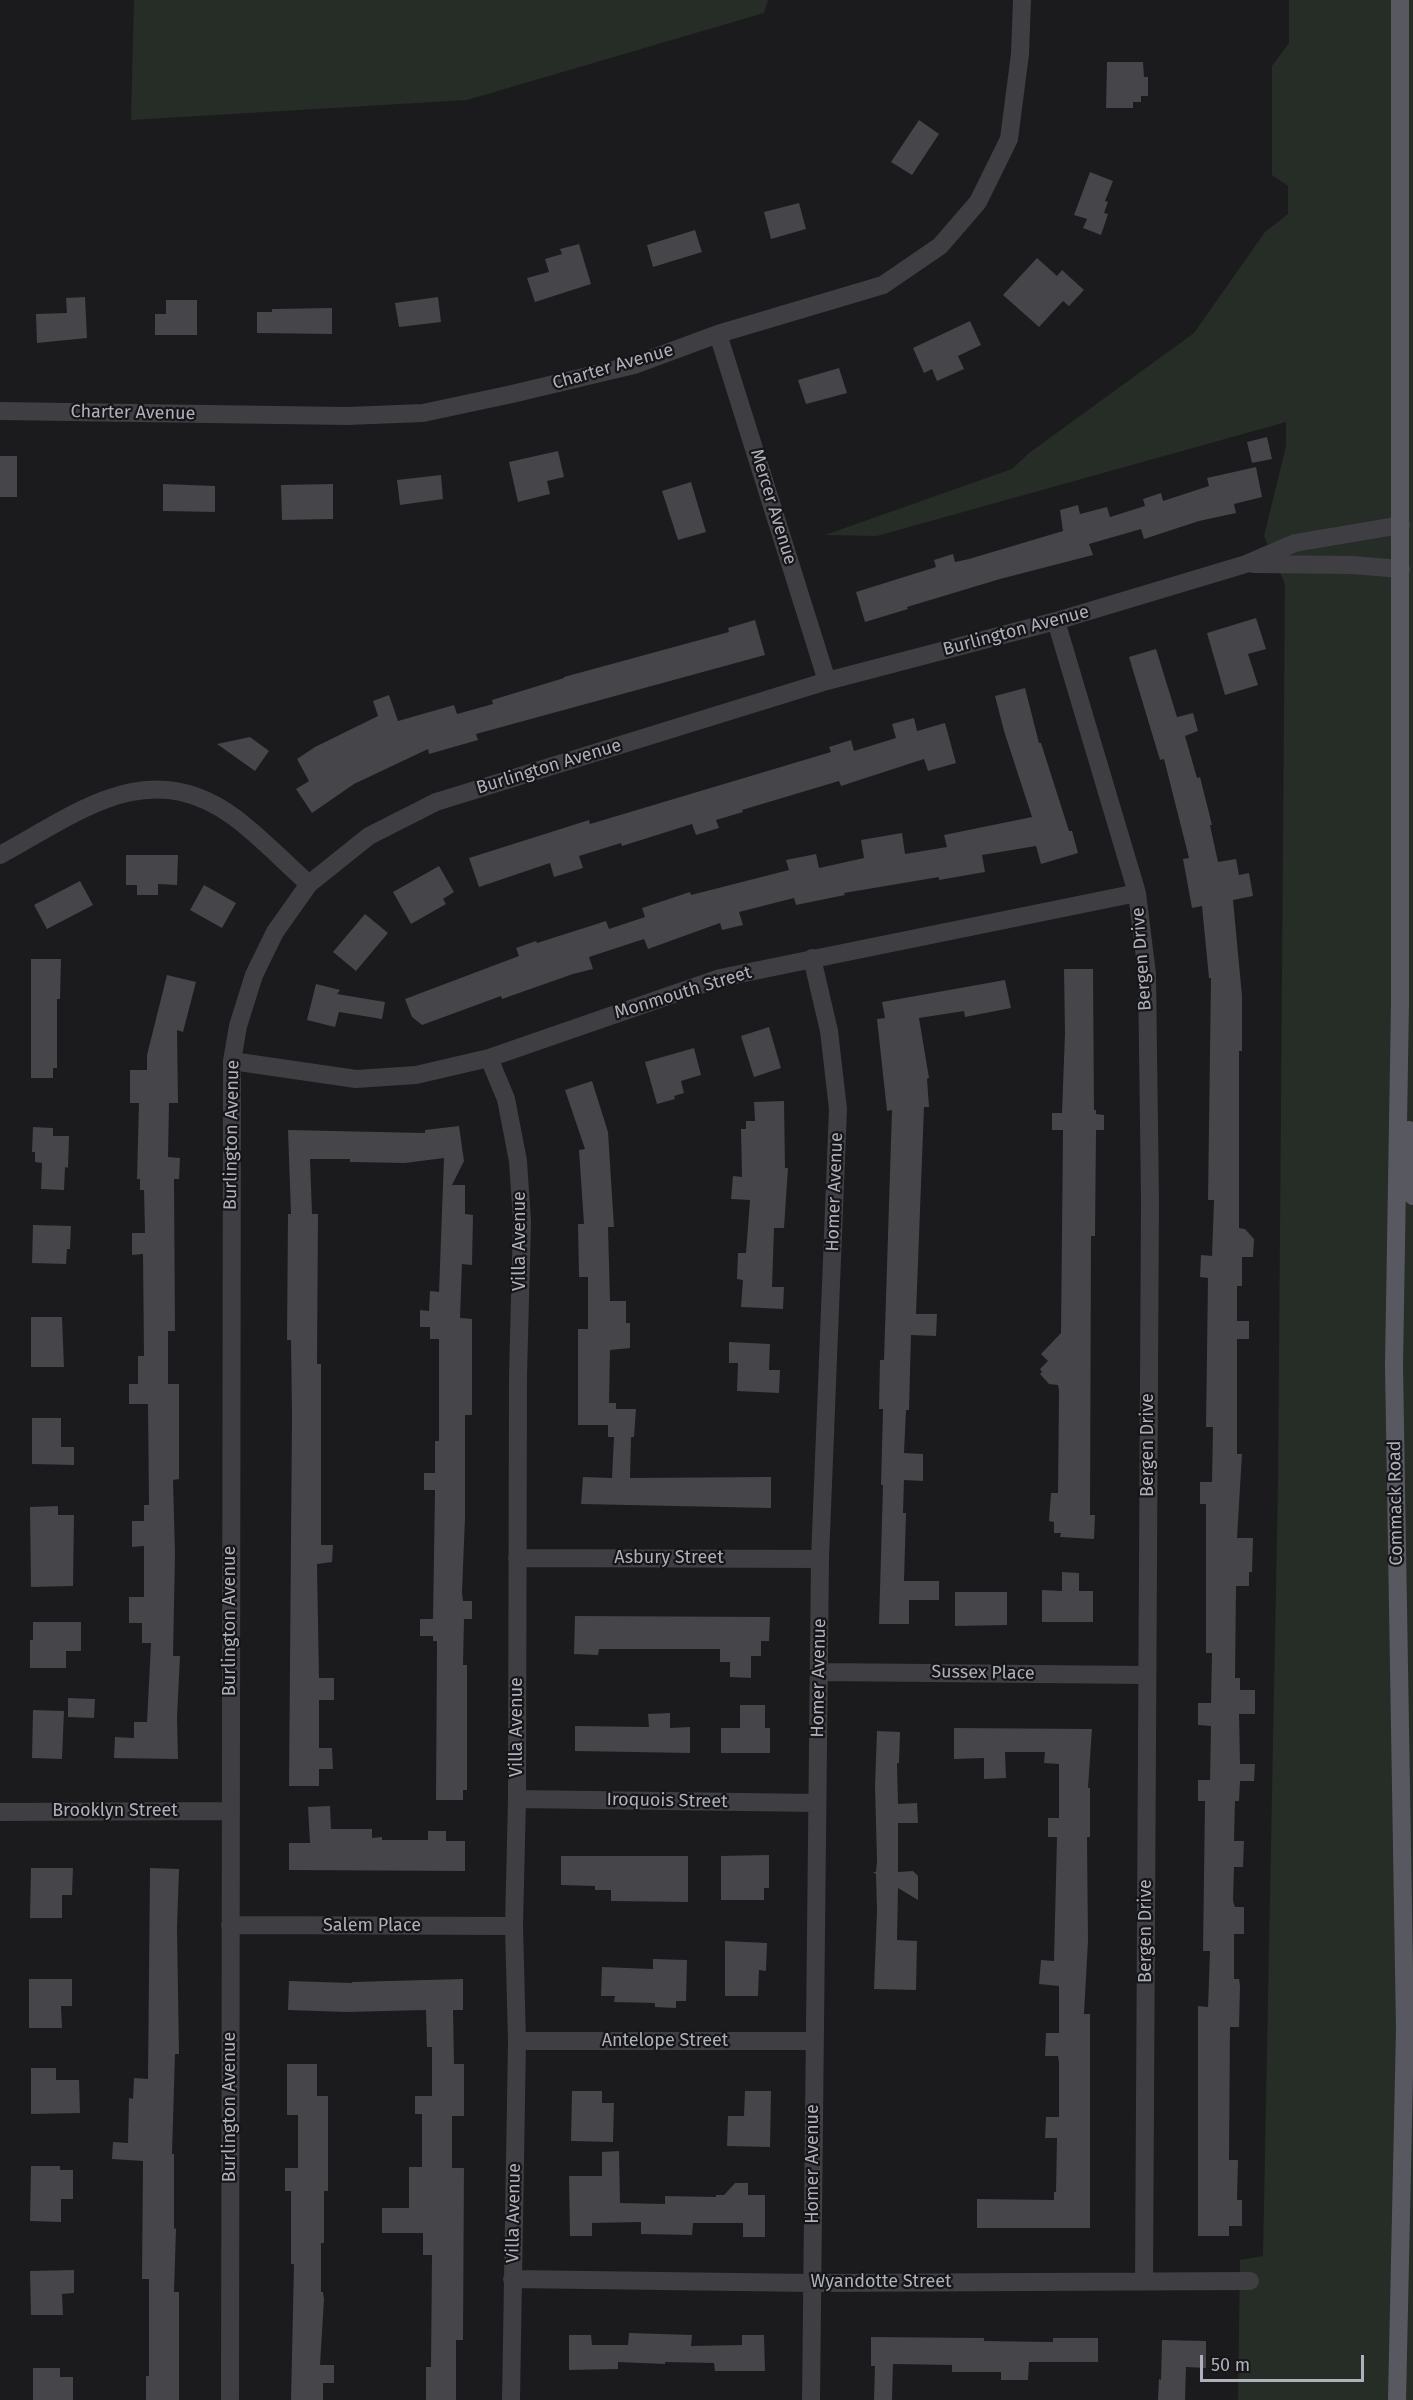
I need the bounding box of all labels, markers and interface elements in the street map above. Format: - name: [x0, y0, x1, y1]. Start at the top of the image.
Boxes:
- street label: Charter Avenue: [550, 339, 676, 395]
- street label: Charter Avenue: [70, 401, 196, 425]
- street label: Mercer Avenue: [745, 447, 801, 567]
- street label: Burlington Avenue: [941, 601, 1091, 661]
- street label: Burlington Avenue: [474, 735, 624, 799]
- street label: Bergen Drive: [1128, 906, 1156, 1012]
- street label: Monmouth Street: [612, 962, 754, 1024]
- street label: Burlington Avenue: [220, 1060, 244, 1210]
- street label: Homer Avenue: [822, 1132, 848, 1252]
- street label: Villa Avenue: [509, 1191, 531, 1291]
- street label: Bergen Drive: [1137, 1393, 1159, 1497]
- street label: Commack Road: [1384, 1440, 1408, 1566]
- street label: Burlington Avenue: [219, 1546, 241, 1696]
- street label: Asbury Street: [614, 1547, 724, 1569]
- street label: Homer Avenue: [807, 1618, 831, 1738]
- street label: Sussex Place: [931, 1661, 1035, 1685]
- street label: Villa Avenue: [506, 1677, 528, 1777]
- street label: Iroquois Street: [606, 1789, 728, 1813]
- street label: Brooklyn Street: [52, 1800, 178, 1822]
- street label: Bergen Drive: [1135, 1879, 1157, 1983]
- street label: Salem Place: [323, 1915, 421, 1937]
- street label: Antelope Street: [602, 2030, 728, 2052]
- street label: Burlington Avenue: [219, 2032, 241, 2182]
- street label: Homer Avenue: [802, 2104, 824, 2224]
- street label: Villa Avenue: [502, 2163, 526, 2263]
- street label: Wyandotte Street: [810, 2271, 952, 2293]
- scale bar: [1203, 2343, 1366, 2381]
- text: 50 m: [1211, 2354, 1250, 2376]

